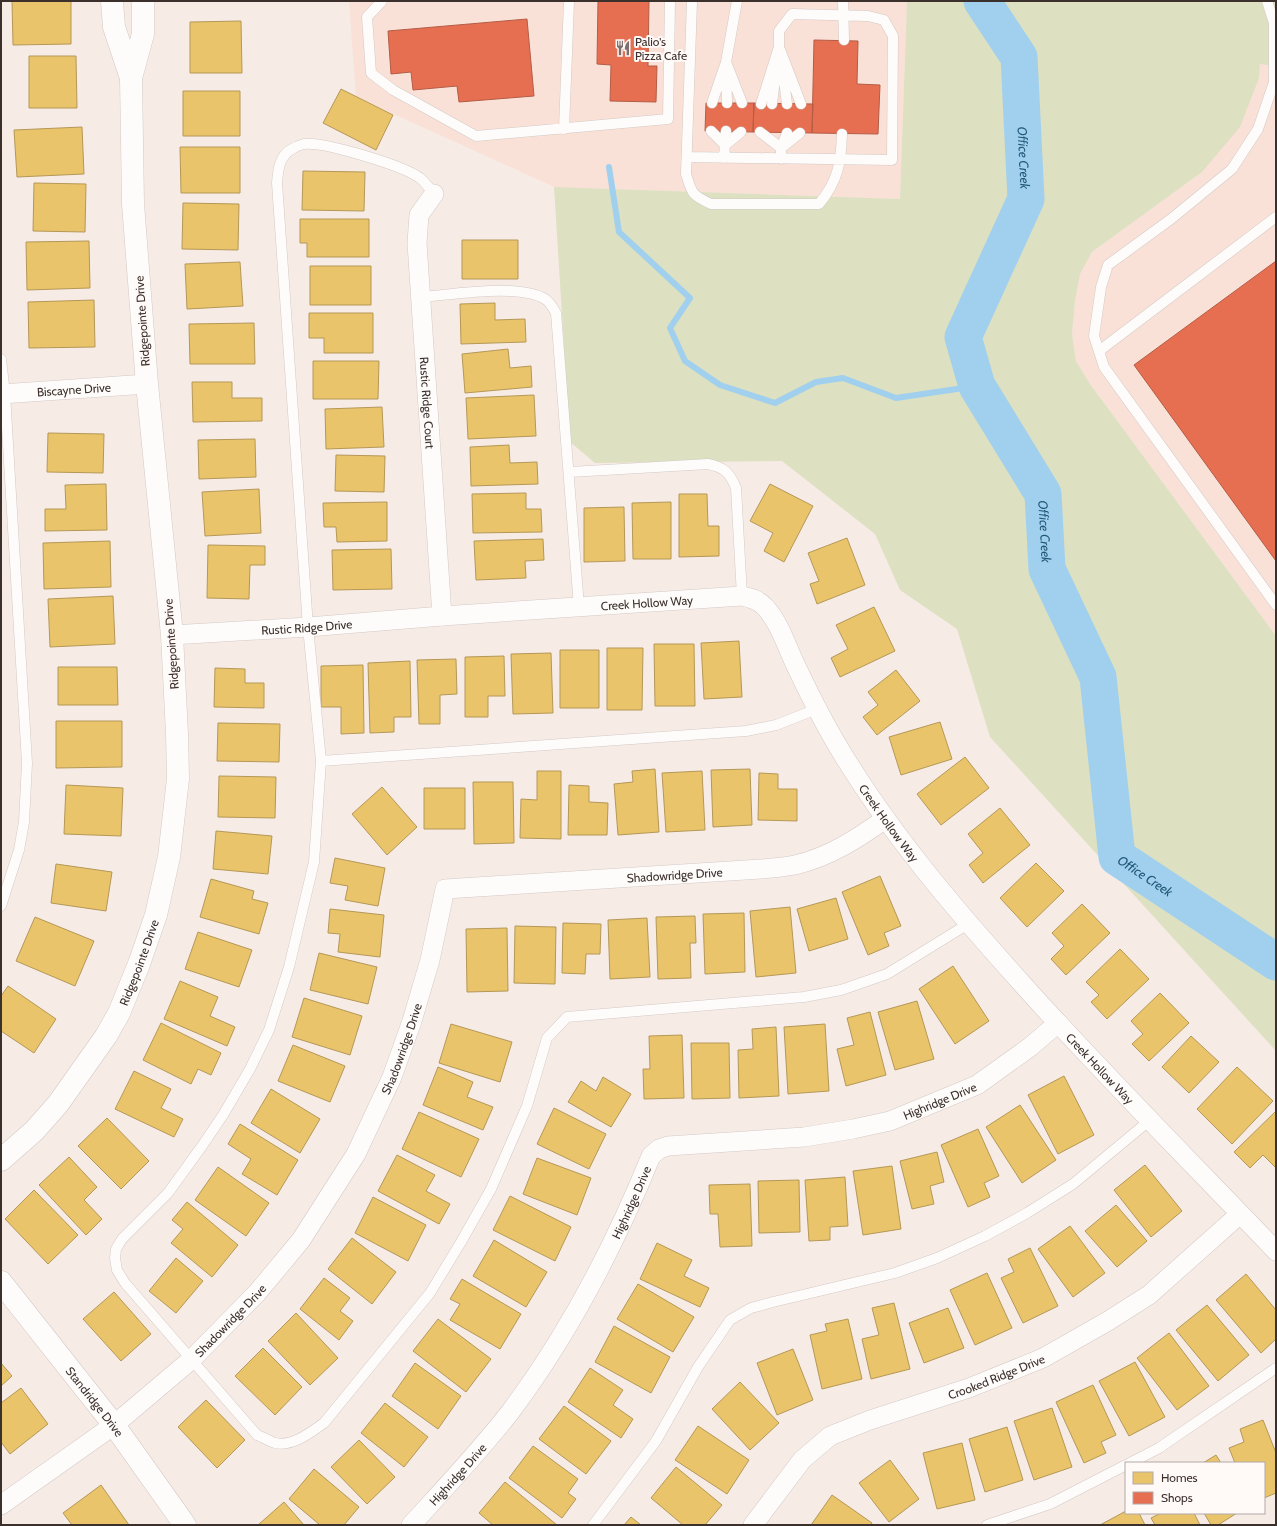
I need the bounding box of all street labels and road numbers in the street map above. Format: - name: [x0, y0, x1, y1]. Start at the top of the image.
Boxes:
- street label: Ridgepointe Drive: [131, 275, 153, 367]
- street label: Rustic Ridge Court: [417, 356, 438, 449]
- street label: Biscayne Drive: [36, 379, 111, 399]
- street label: Creek Hollow Way: [600, 592, 693, 613]
- street label: Ridgepointe Drive: [160, 598, 182, 690]
- street label: Rustic Ridge Drive: [261, 616, 353, 637]
- street label: Creek Hollow Way: [856, 781, 923, 865]
- street label: Shadowridge Drive: [626, 864, 723, 885]
- street label: Ridgepointe Drive: [115, 917, 161, 1008]
- street label: Shadowridge Drive: [377, 1001, 424, 1097]
- street label: Creek Hollow Way: [1063, 1030, 1138, 1107]
- street label: Highridge Drive: [901, 1079, 979, 1122]
- street label: Highridge Drive: [608, 1164, 654, 1241]
- street label: Shadowridge Drive: [191, 1281, 269, 1360]
- street label: Crooked Ridge Drive: [946, 1351, 1047, 1402]
- street label: Standridge Drive: [63, 1363, 127, 1439]
- street label: Highridge Drive: [426, 1440, 489, 1508]

